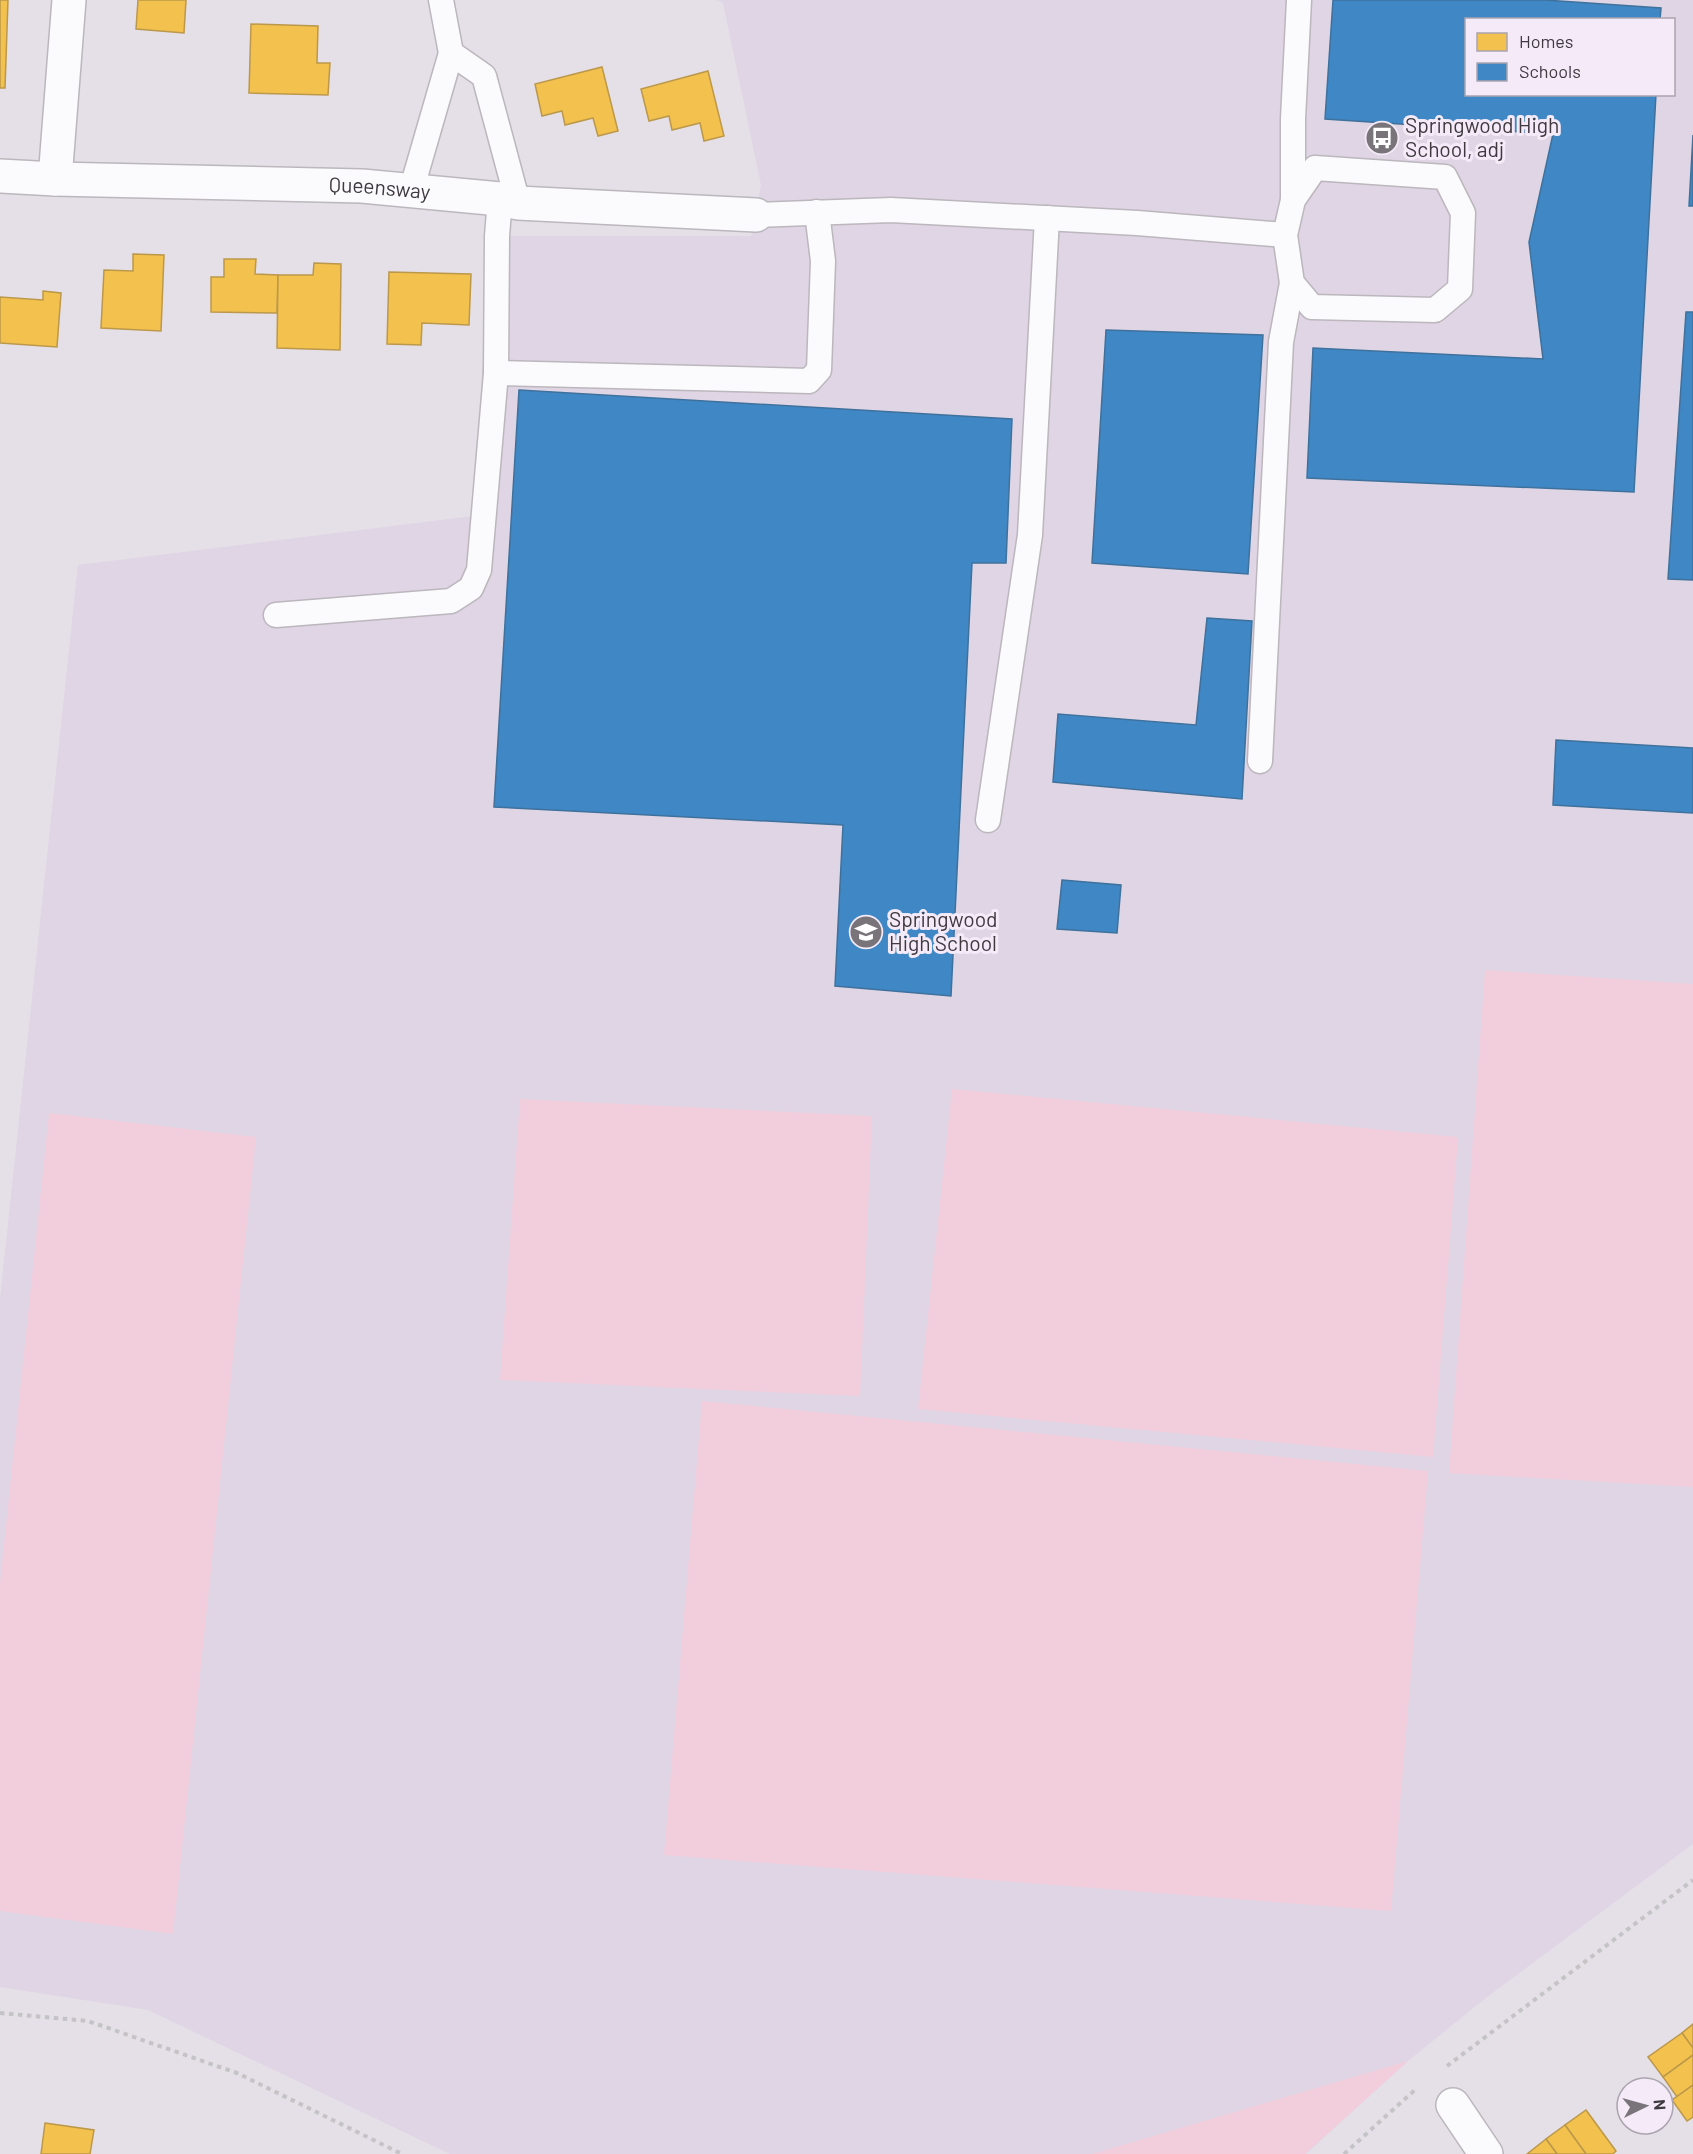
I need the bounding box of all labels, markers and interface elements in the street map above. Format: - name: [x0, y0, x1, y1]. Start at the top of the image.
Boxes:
- legend: [1465, 18, 1675, 96]
- text: Homes: [1519, 30, 1573, 52]
- text: Schools: [1519, 60, 1581, 82]
- place label: Springwood High School, adj: [1405, 112, 1559, 161]
- bus stop icon: Springwood High School, adj: [1364, 120, 1400, 156]
- street label: Queensway: [329, 171, 432, 203]
- place label: Springwood High School: [889, 906, 998, 955]
- school or university icon: Springwood High School: [848, 914, 884, 950]
- north arrow: [1615, 2076, 1675, 2136]
- text: N: [1651, 2099, 1670, 2111]

